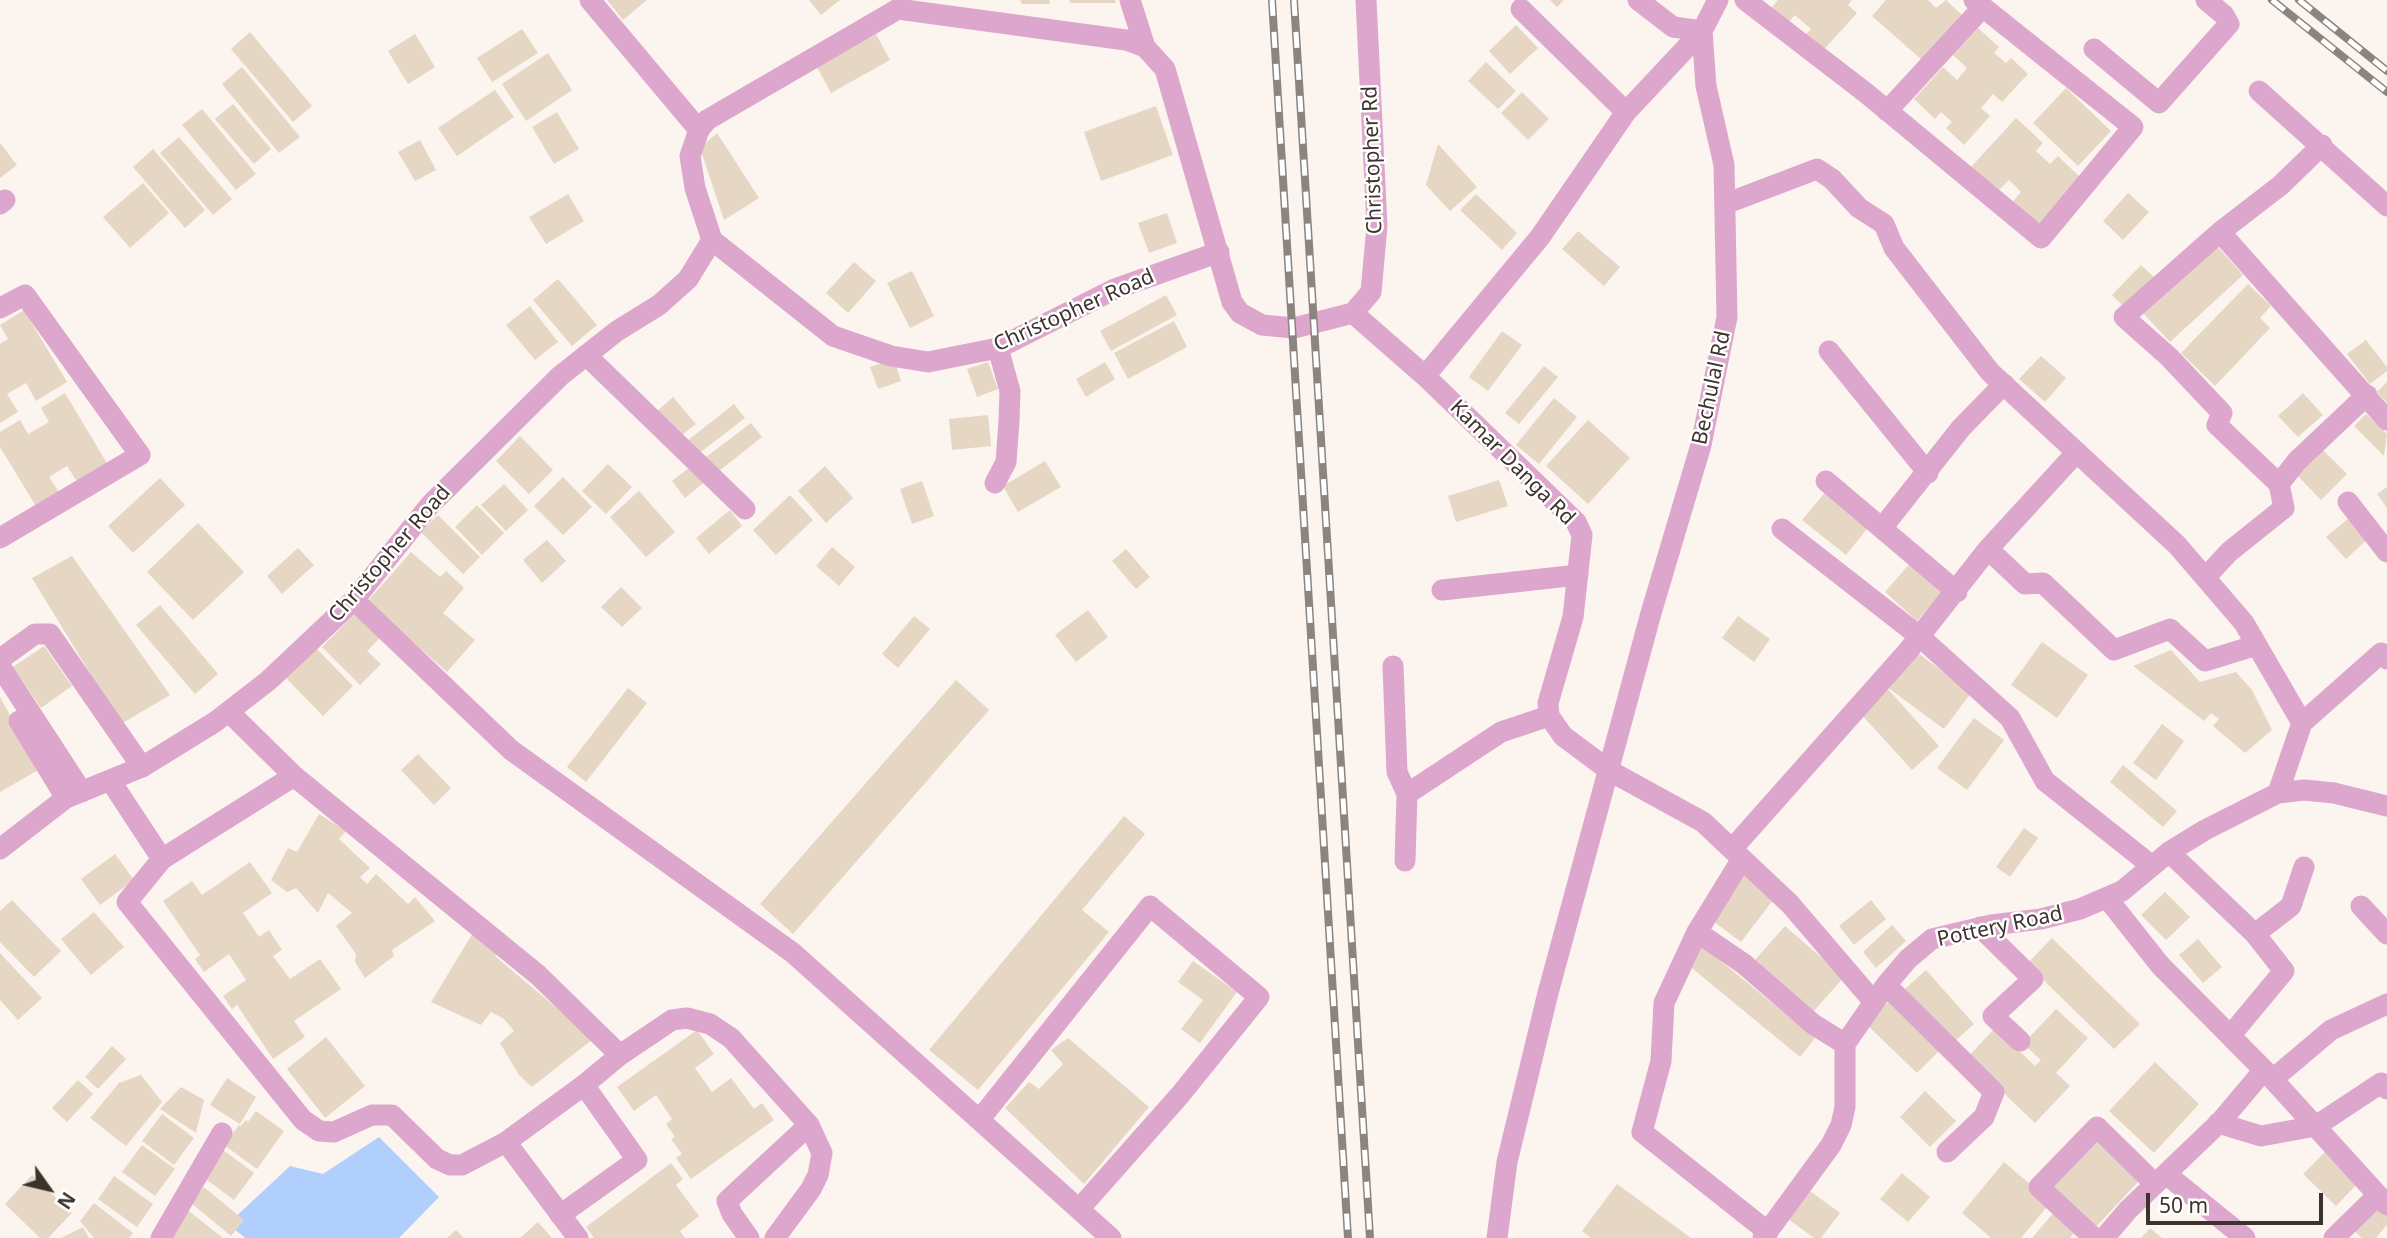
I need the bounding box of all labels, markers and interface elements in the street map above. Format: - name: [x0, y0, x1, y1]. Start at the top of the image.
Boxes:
- street label: Christopher Rd: [1358, 85, 1388, 235]
- street label: Christopher Road: [990, 264, 1158, 358]
- street label: Bechulal Rd: [1688, 329, 1736, 447]
- street label: Kamar Danga Rd: [1444, 395, 1580, 531]
- street label: Christopher Road: [324, 480, 456, 628]
- street label: Pottery Road: [1935, 901, 2065, 953]
- north arrow: [14, 1154, 84, 1224]
- scale bar: [2149, 1178, 2326, 1222]
- text: N: [51, 1187, 82, 1214]
- text: 50 m: [2159, 1191, 2208, 1219]

